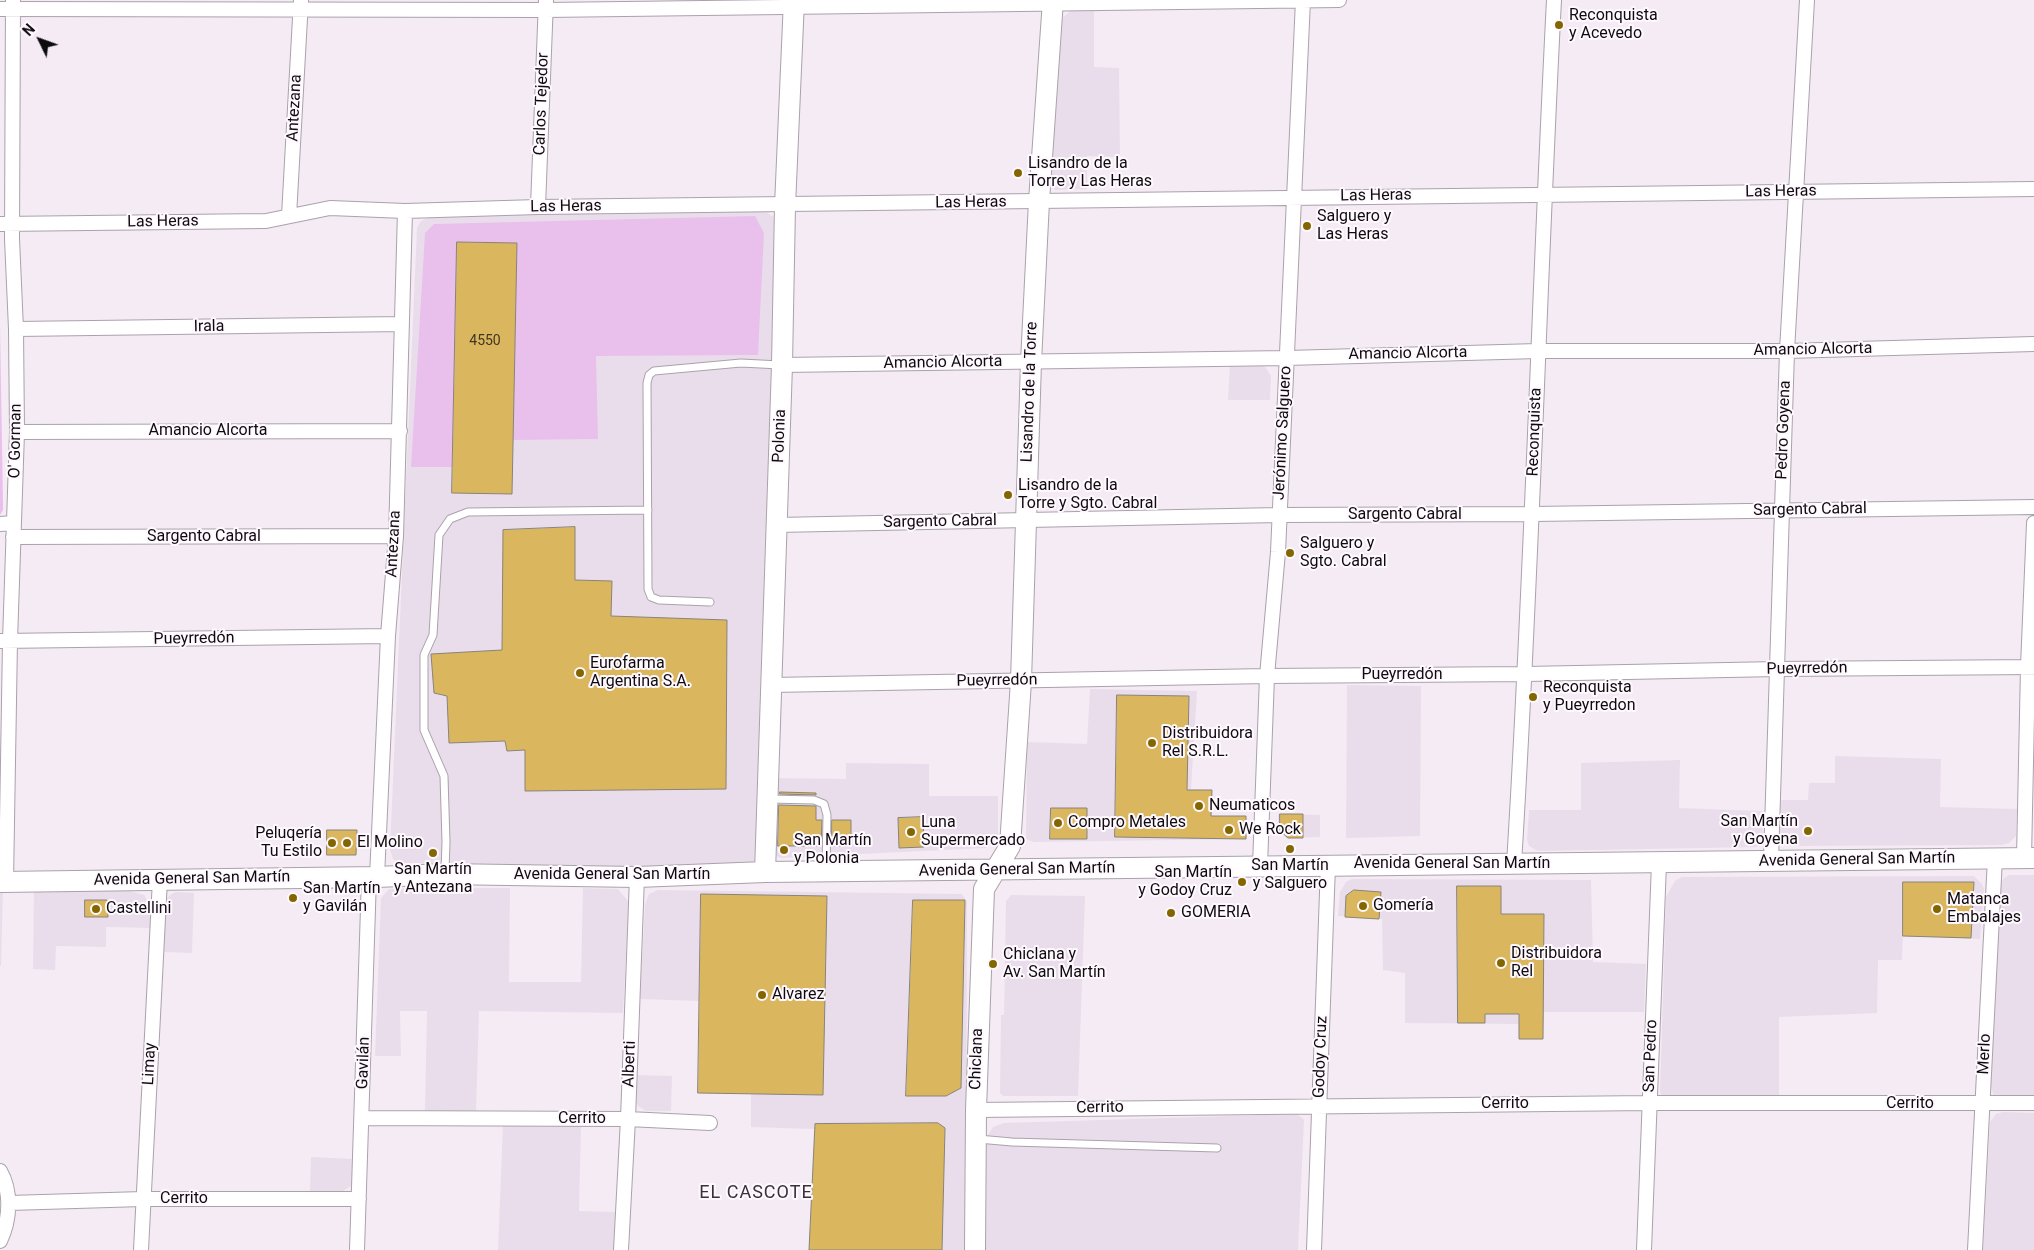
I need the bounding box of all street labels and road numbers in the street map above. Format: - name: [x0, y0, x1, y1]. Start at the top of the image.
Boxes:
- street label: Carlos Tejedor: [531, 52, 553, 156]
- street label: Antezana: [284, 74, 306, 142]
- street label: Las Heras: [1745, 182, 1817, 202]
- street label: Las Heras: [1340, 186, 1412, 206]
- street label: Las Heras: [935, 193, 1007, 213]
- street label: Las Heras: [530, 197, 602, 217]
- street label: Las Heras: [127, 212, 199, 232]
- street label: Irala: [193, 317, 225, 337]
- street label: Lisandro de la Torre: [1018, 321, 1042, 463]
- street label: Amancio Alcorta: [1753, 339, 1873, 361]
- street label: Amancio Alcorta: [1348, 343, 1468, 365]
- street label: Amancio Alcorta: [883, 352, 1003, 374]
- street label: Jerónimo Salguero: [1270, 365, 1296, 501]
- street label: Pedro Goyena: [1773, 380, 1795, 480]
- street label: Reconquista: [1524, 387, 1546, 477]
- street label: O' Gorman: [6, 403, 26, 479]
- street label: Polonia: [769, 409, 791, 463]
- street label: Amancio Alcorta: [149, 421, 267, 441]
- street label: Sargento Cabral: [1753, 499, 1867, 521]
- street label: Sargento Cabral: [1348, 505, 1462, 525]
- street label: Antezana: [383, 510, 405, 578]
- street label: Sargento Cabral: [883, 511, 997, 533]
- street label: Sargento Cabral: [147, 527, 261, 547]
- street label: Pueyrredón: [153, 629, 235, 649]
- street label: Pueyrredón: [1766, 659, 1848, 679]
- street label: Pueyrredón: [1361, 665, 1443, 685]
- street label: Pueyrredón: [956, 671, 1038, 691]
- street label: Avenida General San Martín: [1759, 849, 1955, 871]
- street label: Avenida General San Martín: [1354, 854, 1550, 874]
- street label: Avenida General San Martín: [919, 859, 1115, 881]
- street label: Avenida General San Martín: [514, 865, 710, 885]
- street label: Avenida General San Martín: [94, 868, 290, 890]
- street label: Godoy Cruz: [1310, 1016, 1332, 1098]
- street label: San Pedro: [1640, 1019, 1662, 1093]
- street label: Chiclana: [966, 1028, 988, 1090]
- street label: Merlo: [1974, 1033, 1996, 1075]
- street label: Gavilán: [353, 1036, 375, 1090]
- street label: Alberti: [620, 1040, 640, 1088]
- street label: Limay: [139, 1042, 161, 1086]
- street label: Cerrito: [1481, 1094, 1529, 1114]
- street label: Cerrito: [1886, 1094, 1934, 1114]
- street label: Cerrito: [1076, 1098, 1124, 1118]
- street label: Cerrito: [558, 1109, 606, 1129]
- street label: Cerrito: [160, 1189, 208, 1209]

